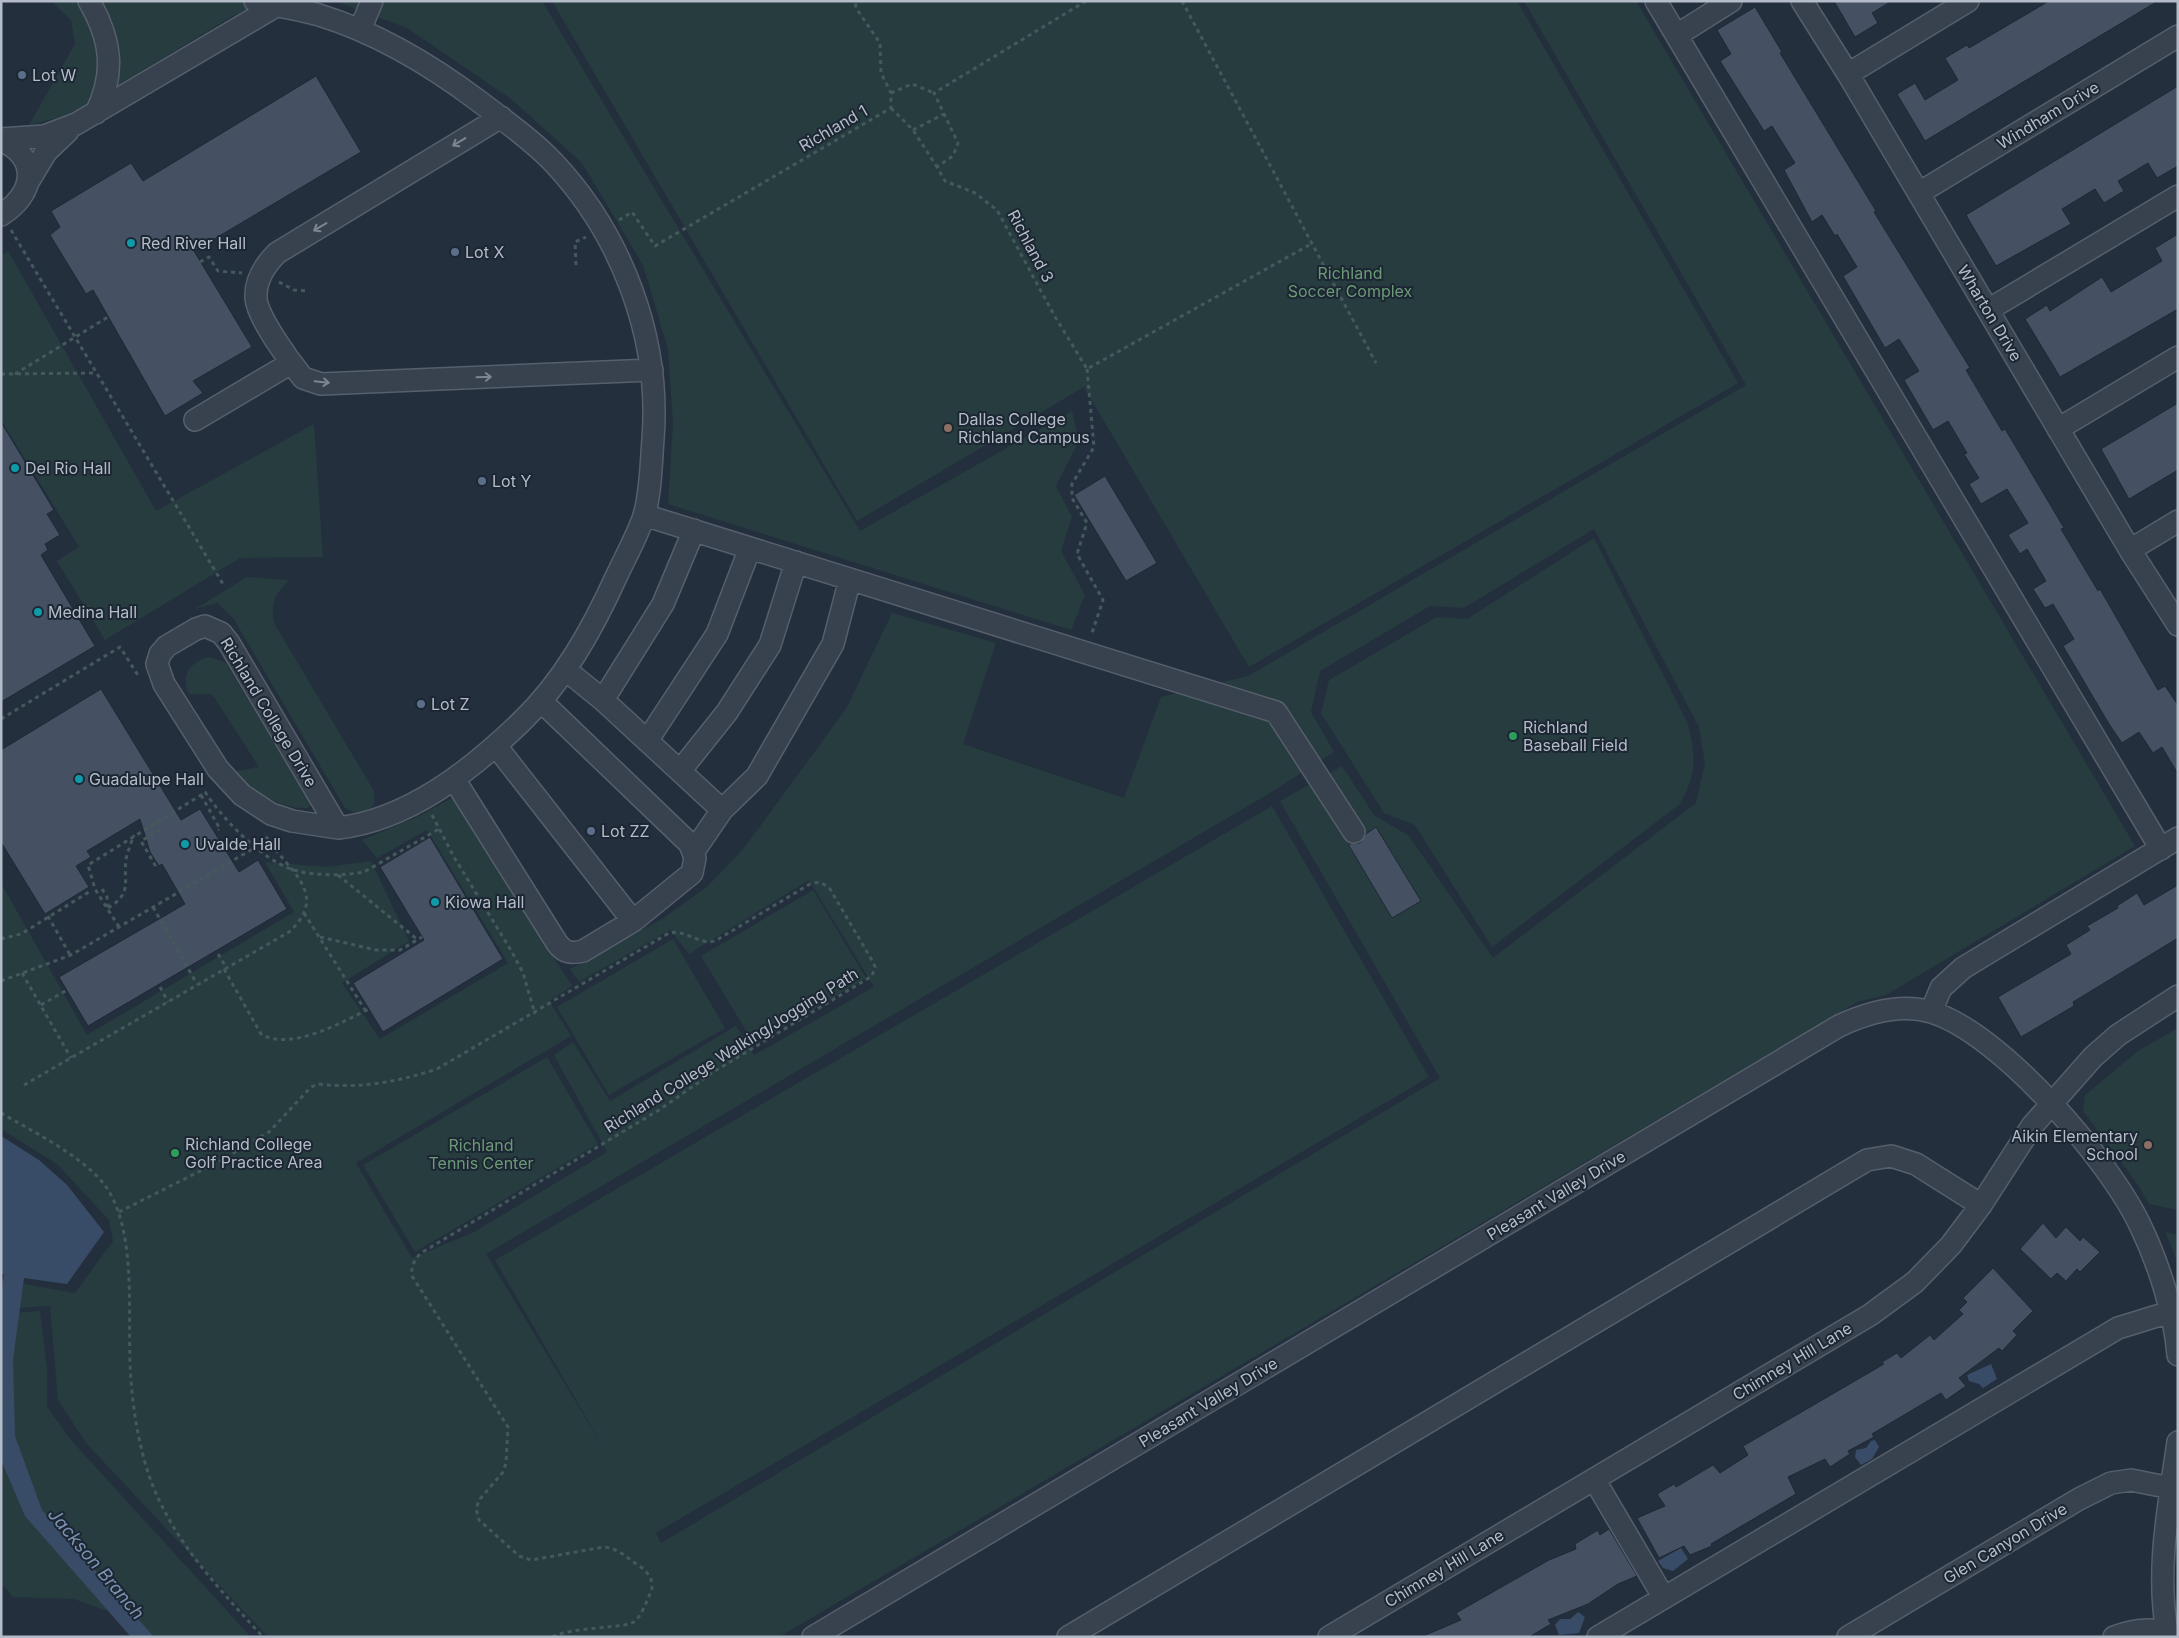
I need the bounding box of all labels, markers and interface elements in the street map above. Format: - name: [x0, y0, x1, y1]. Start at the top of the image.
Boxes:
- place label: Lot W: [32, 65, 76, 85]
- marker: Lot W: [16, 69, 28, 81]
- street label: Windham Drive: [1993, 77, 2103, 153]
- street label: Richland 1: [795, 100, 871, 156]
- one-way arrow: [452, 138, 466, 148]
- street label: Richland 3: [1004, 206, 1058, 286]
- one-way arrow: [314, 222, 328, 232]
- place label: Red River Hall: [141, 233, 246, 253]
- marker: Red River Hall: [125, 237, 137, 249]
- place label: Lot X: [465, 242, 504, 262]
- marker: Lot X: [449, 246, 461, 258]
- street label: Wharton Drive: [1953, 261, 2027, 365]
- park label: Richland Soccer Complex: [1288, 263, 1413, 301]
- one-way arrow: [476, 372, 492, 382]
- one-way arrow: [313, 377, 329, 387]
- place label: Dallas College Richland Campus: [958, 409, 1090, 447]
- marker: Dallas College Richland Campus: [942, 422, 954, 434]
- place label: Del Rio Hall: [25, 458, 111, 478]
- marker: Del Rio Hall: [9, 462, 21, 474]
- place label: Lot Y: [492, 471, 531, 491]
- marker: Lot Y: [476, 475, 488, 487]
- place label: Medina Hall: [48, 602, 137, 622]
- marker: Medina Hall: [32, 606, 44, 618]
- street label: Richland College Drive: [216, 634, 322, 790]
- place label: Lot Z: [431, 694, 469, 714]
- marker: Lot Z: [415, 698, 427, 710]
- place label: Richland Baseball Field: [1523, 717, 1628, 755]
- marker: Richland Baseball Field: [1507, 730, 1519, 742]
- place label: Guadalupe Hall: [89, 769, 204, 789]
- marker: Guadalupe Hall: [73, 773, 85, 785]
- place label: Lot ZZ: [601, 821, 650, 841]
- marker: Lot ZZ: [585, 825, 597, 837]
- place label: Uvalde Hall: [195, 834, 281, 854]
- marker: Uvalde Hall: [179, 838, 191, 850]
- place label: Kiowa Hall: [445, 892, 524, 912]
- marker: Kiowa Hall: [429, 896, 441, 908]
- street label: Richland College Walking/Jogging Path: [600, 963, 862, 1137]
- place label: Aikin Elementary School: [2011, 1126, 2138, 1164]
- place label: Richland College Golf Practice Area: [185, 1134, 323, 1172]
- park label: Richland Tennis Center: [428, 1135, 534, 1173]
- marker: Aikin Elementary School: [2142, 1139, 2154, 1151]
- street label: Pleasant Valley Drive: [1483, 1146, 1629, 1244]
- marker: Richland College Golf Practice Area: [169, 1147, 181, 1159]
- street label: Chimney Hill Lane: [1729, 1317, 1855, 1405]
- street label: Pleasant Valley Drive: [1135, 1353, 1281, 1451]
- street label: Glen Canyon Drive: [1939, 1498, 2071, 1588]
- water label: Jackson Branch: [44, 1504, 149, 1623]
- street label: Chimney Hill Lane: [1381, 1524, 1507, 1612]

